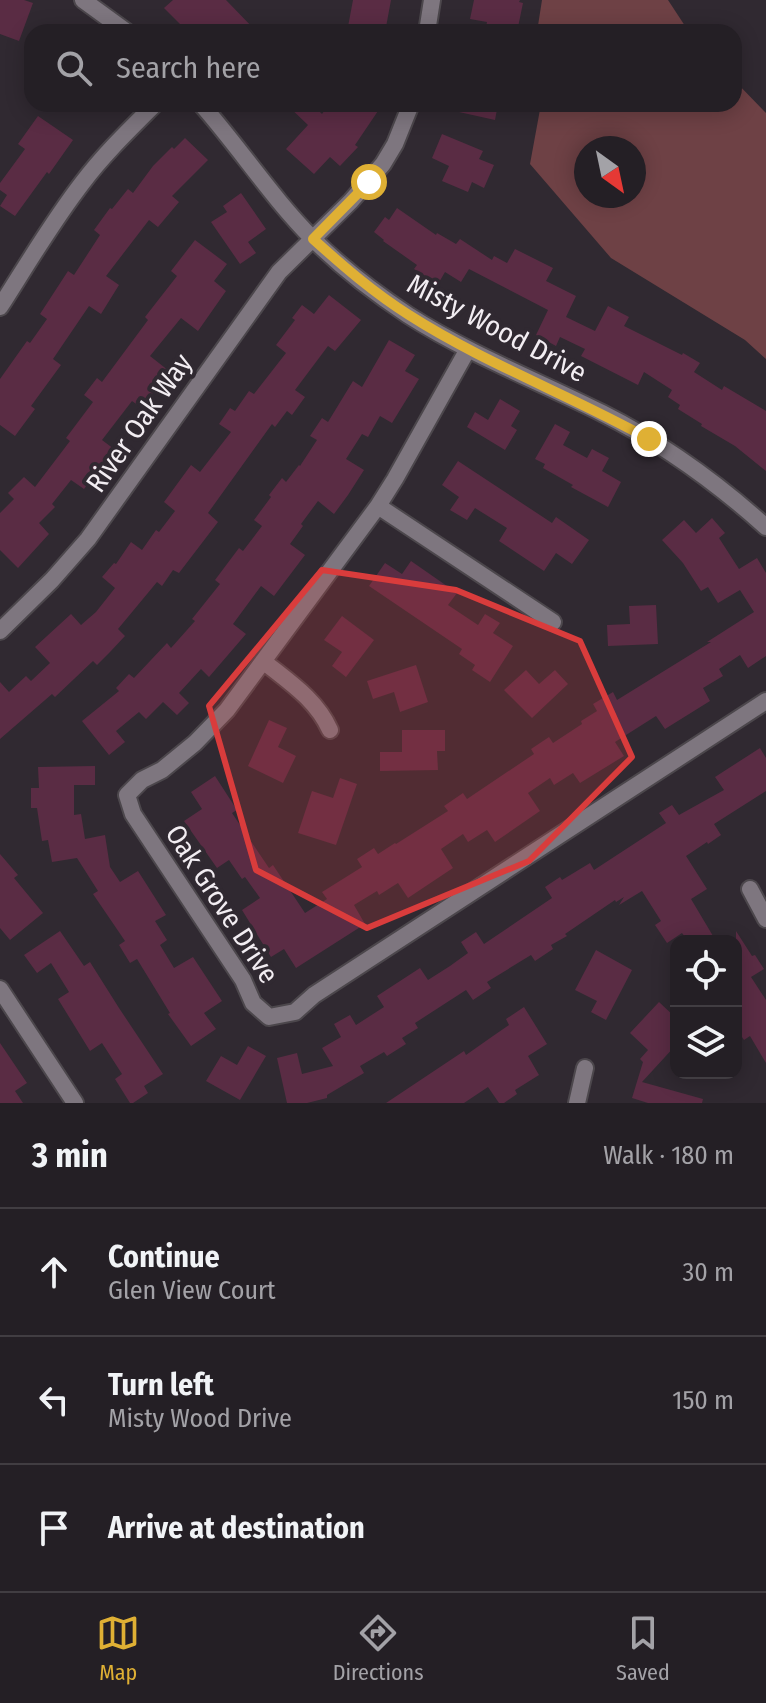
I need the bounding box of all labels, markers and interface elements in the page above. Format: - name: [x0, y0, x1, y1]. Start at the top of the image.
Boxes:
- search box: [24, 24, 742, 112]
- icon: search: [52, 46, 96, 90]
- text: Search here: [116, 50, 261, 86]
- north arrow: [574, 136, 646, 208]
- route start: [351, 164, 387, 200]
- street label: Misty Wood Drive: [402, 267, 592, 389]
- street label: River Oak Way: [79, 347, 199, 499]
- route end: [631, 421, 667, 457]
- street label: Oak Grove Drive: [159, 819, 285, 989]
- map controls: [670, 935, 742, 1079]
- button: locate: [670, 935, 742, 1007]
- button: layers: [670, 1007, 742, 1079]
- text: 3 min: [32, 1135, 108, 1176]
- text: Walk · 180 m: [603, 1140, 734, 1171]
- text: Continue: [108, 1239, 220, 1275]
- icon: ahead: [32, 1250, 76, 1294]
- text: 30 m: [683, 1257, 734, 1288]
- text: Glen View Court: [108, 1275, 276, 1306]
- text: Turn left: [108, 1367, 214, 1403]
- icon: left: [32, 1378, 76, 1422]
- text: 150 m: [672, 1385, 734, 1416]
- text: Misty Wood Drive: [108, 1403, 292, 1434]
- icon: arrive: [32, 1506, 76, 1550]
- text: Arrive at destination: [108, 1510, 365, 1546]
- tab: Map: [96, 1611, 140, 1686]
- tab: Directions: [333, 1611, 424, 1686]
- tab: Saved: [616, 1611, 670, 1686]

